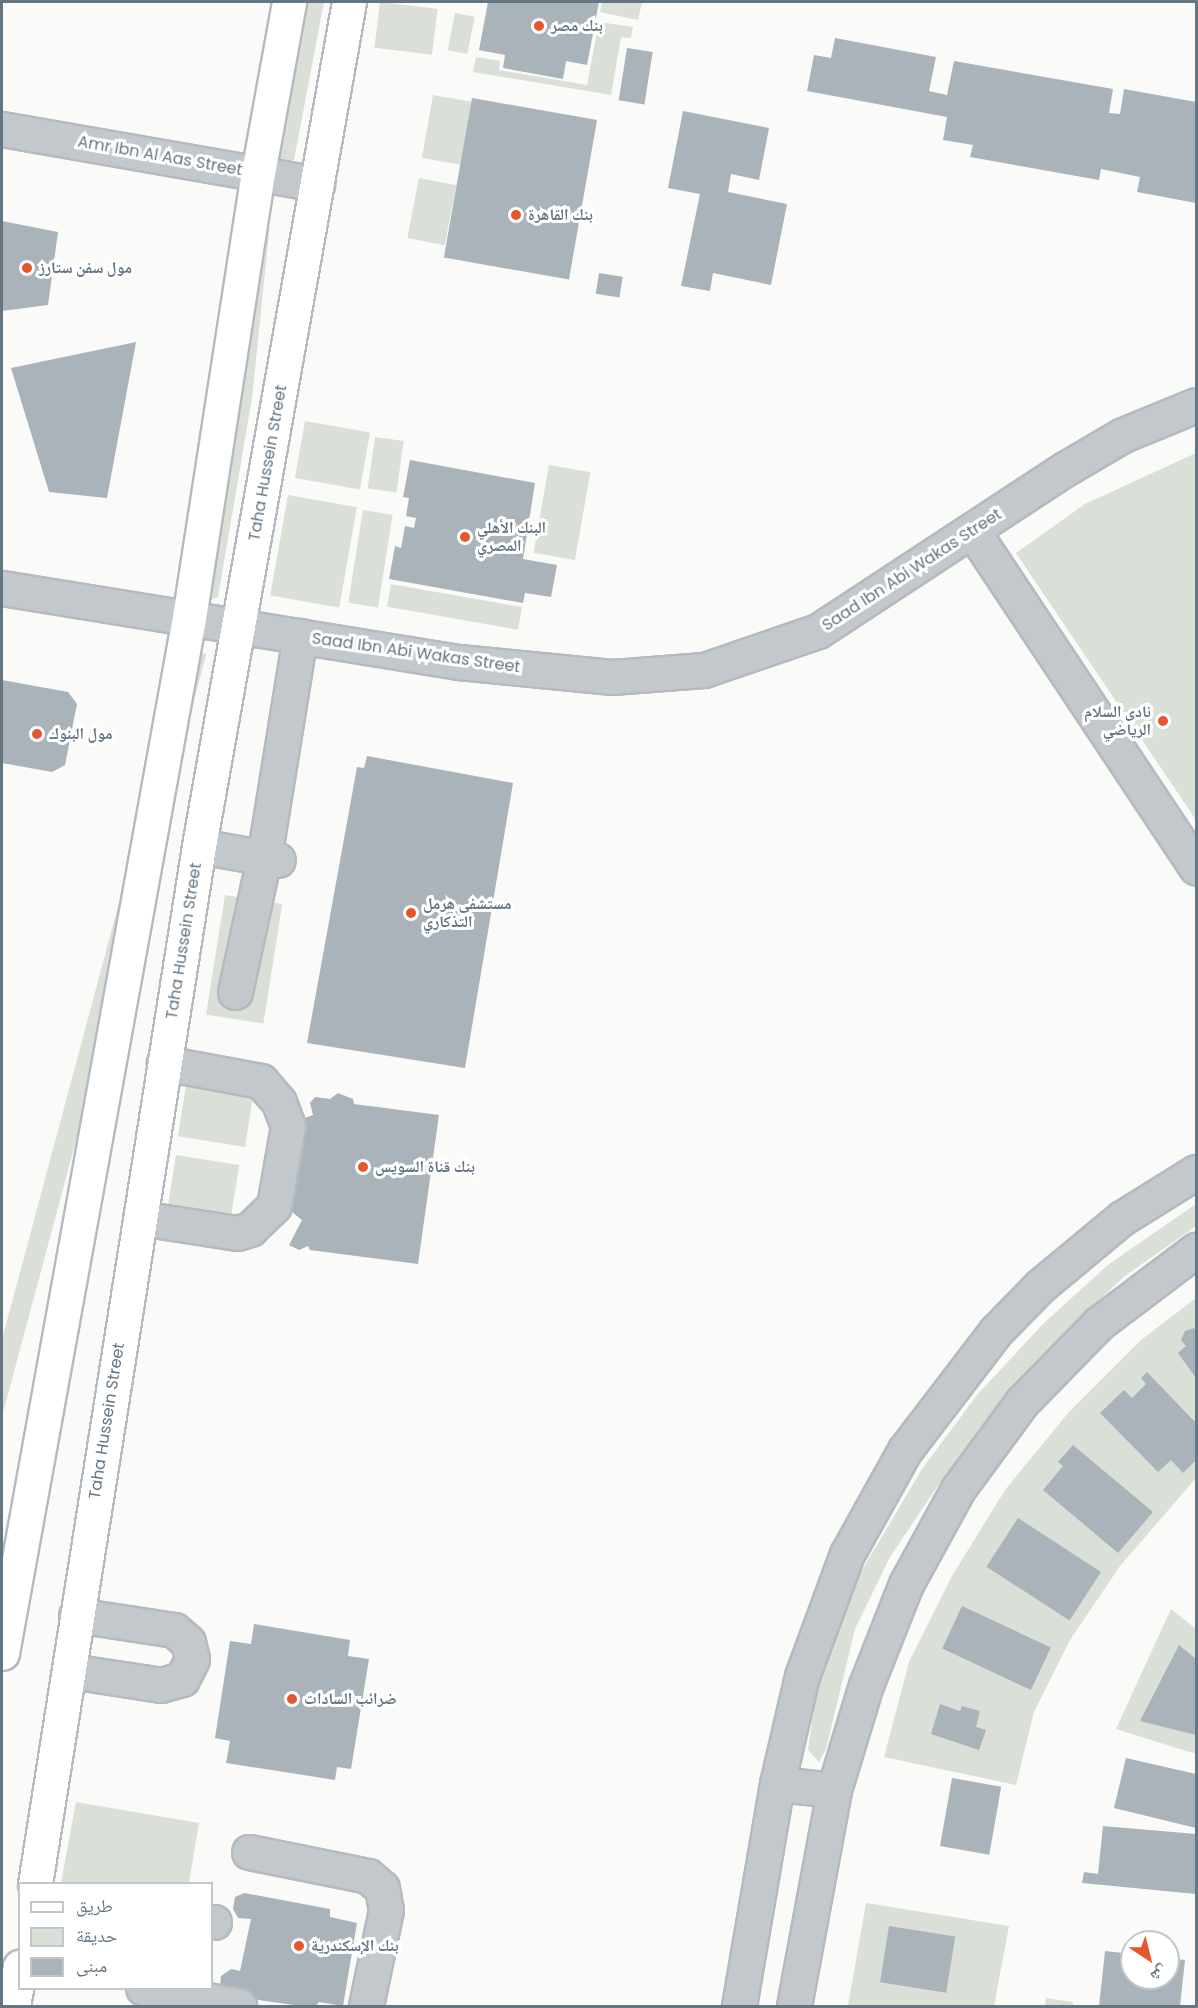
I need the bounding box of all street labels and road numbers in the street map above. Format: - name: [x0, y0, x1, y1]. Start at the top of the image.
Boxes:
- street label: Amr Ibn Al Aas Street: [76, 132, 244, 180]
- street label: Taha Hussein Street: [245, 384, 291, 542]
- street label: Saad Ibn Abi Wakas Street: [819, 505, 1005, 635]
- street label: Saad Ibn Abi Wakas Street: [311, 629, 521, 677]
- street label: Taha Hussein Street: [162, 861, 206, 1021]
- street label: Taha Hussein Street: [85, 1341, 129, 1501]

